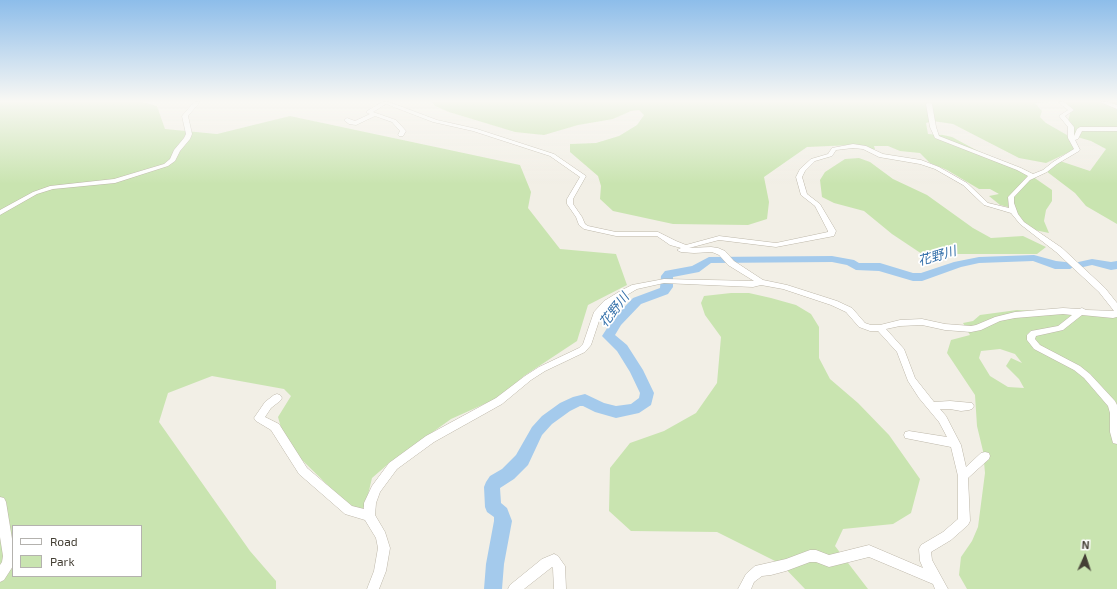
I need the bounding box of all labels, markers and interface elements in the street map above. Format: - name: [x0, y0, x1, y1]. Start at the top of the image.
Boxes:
- water label: 花野川: [916, 243, 958, 269]
- water label: 花野川: [596, 290, 632, 330]
- legend: [12, 525, 142, 577]
- text: Road: [50, 534, 78, 548]
- north arrow: [1065, 537, 1105, 577]
- text: N: [1081, 538, 1090, 551]
- text: Park: [50, 554, 75, 568]

